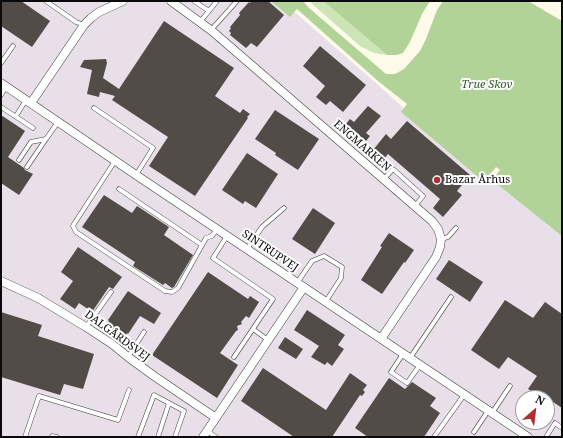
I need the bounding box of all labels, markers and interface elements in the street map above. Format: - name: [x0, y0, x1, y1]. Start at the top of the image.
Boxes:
- park label: True Skov: [461, 78, 513, 92]
- street label: ENGMARKEN: [331, 118, 393, 174]
- place label: Bazar Århus: [445, 173, 510, 187]
- marker: Bazar Århus: [432, 175, 442, 185]
- street label: SINTRUPVEJ: [239, 227, 301, 275]
- street label: DALGÅRDSVEJ: [82, 308, 152, 364]
- north arrow: [515, 390, 555, 430]
- text: N: [533, 391, 548, 409]

